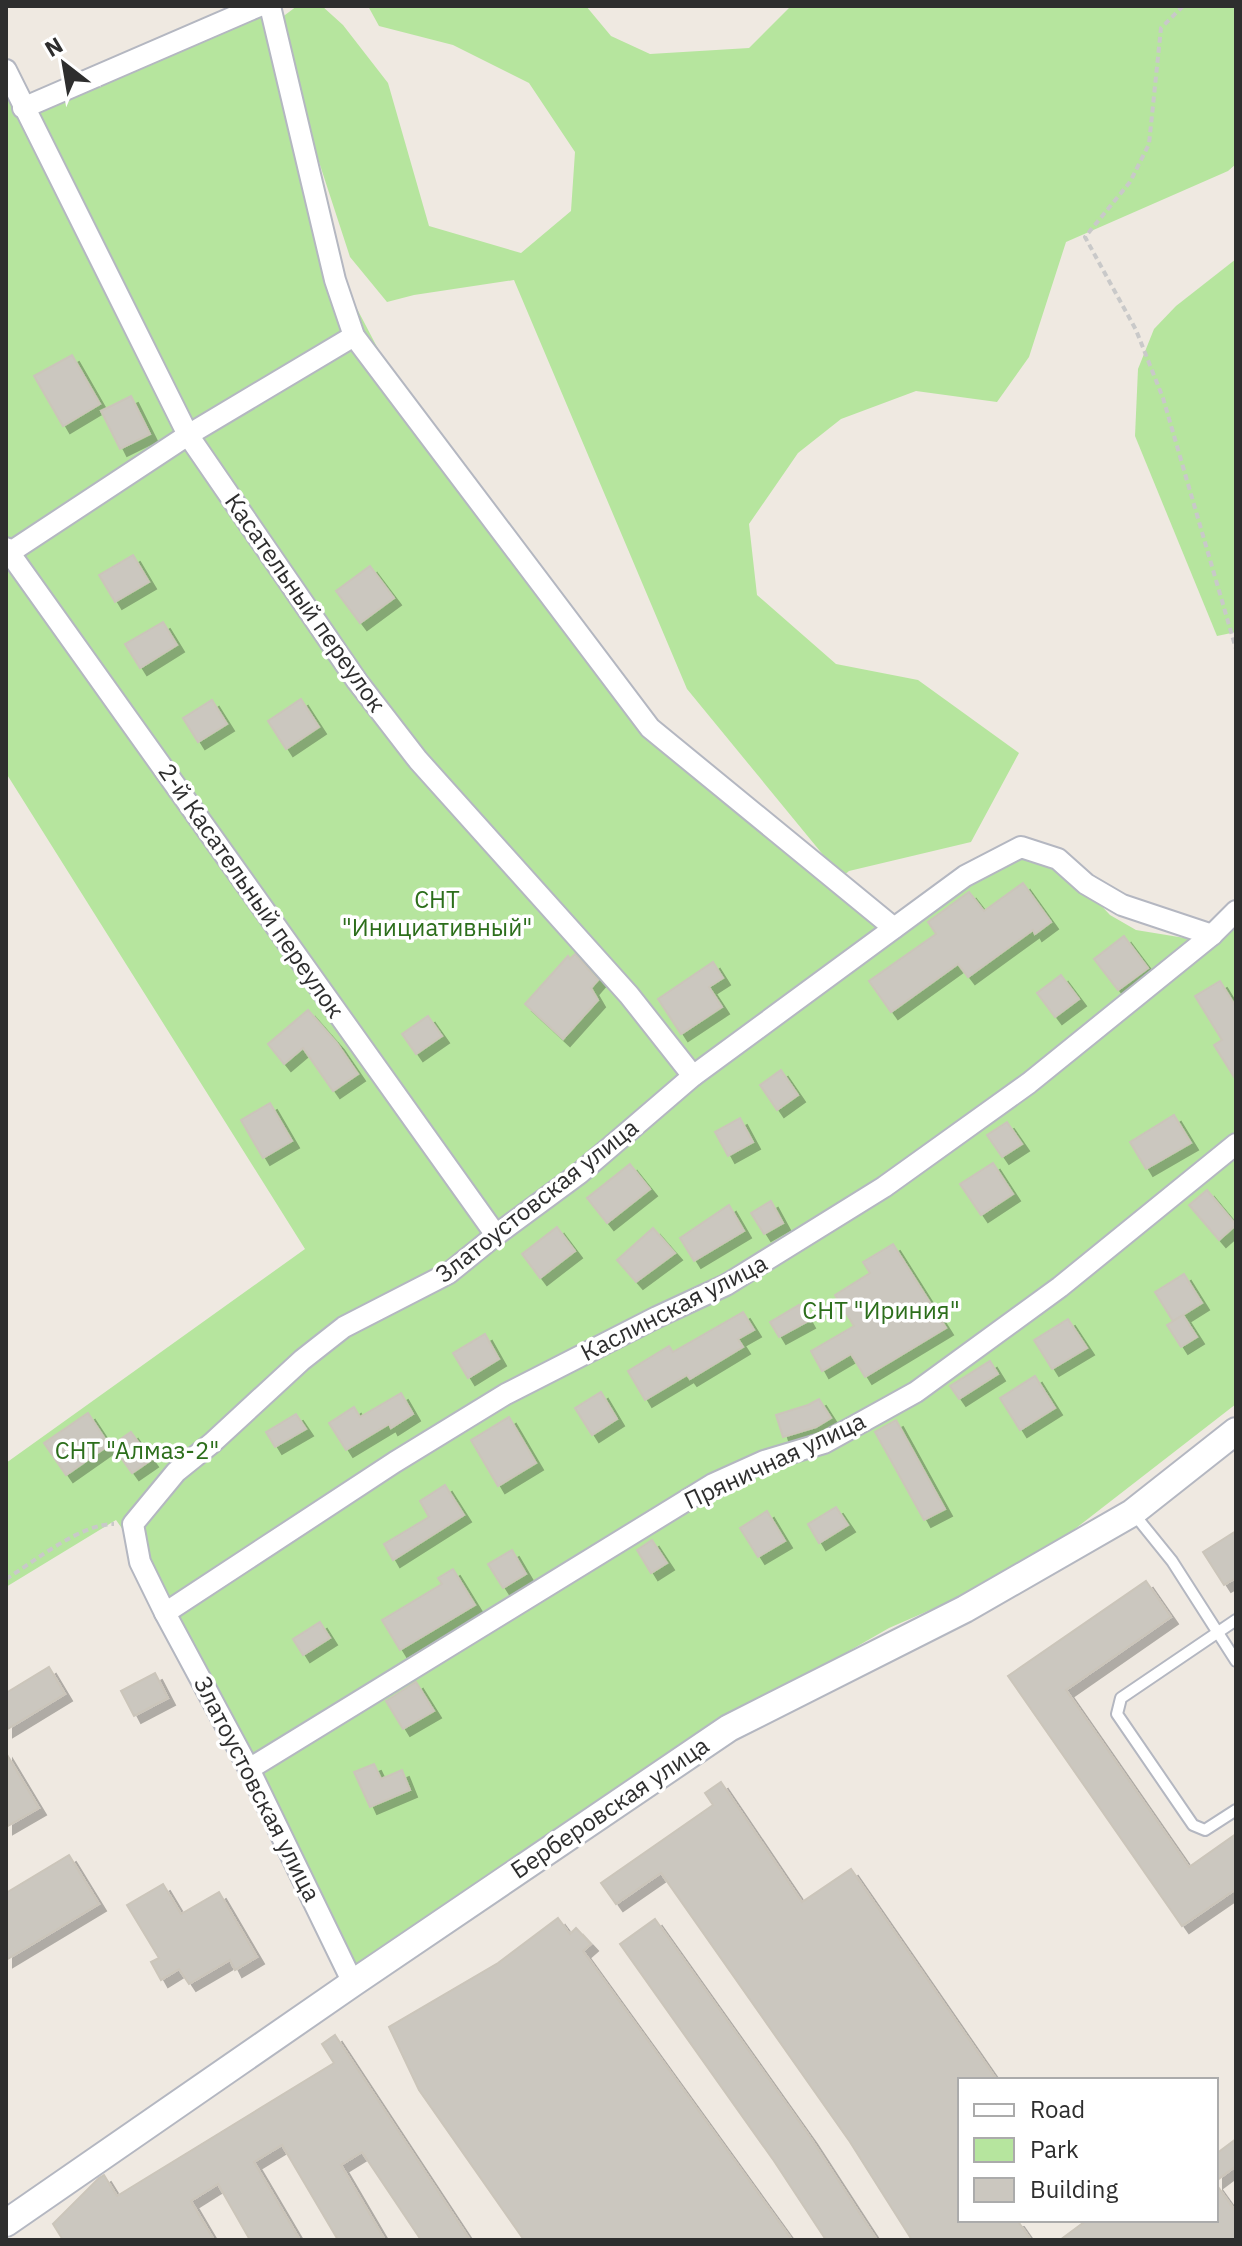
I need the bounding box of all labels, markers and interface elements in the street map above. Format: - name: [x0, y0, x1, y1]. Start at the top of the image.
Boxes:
- north arrow: [24, 24, 104, 104]
- text: N: [39, 30, 68, 63]
- street label: Касательный переулок: [218, 487, 394, 718]
- street label: 2-й Касательный переулок: [152, 757, 352, 1024]
- park label: СНТ "Инициативный": [342, 883, 532, 943]
- street label: Златоустовская улица: [428, 1111, 644, 1289]
- street label: Каслинская улица: [575, 1246, 772, 1368]
- park label: СНТ "Ириния": [802, 1294, 960, 1326]
- street label: Пряничная улица: [679, 1404, 871, 1516]
- park label: СНТ "Алмаз-2": [55, 1434, 219, 1466]
- street label: Златоустовская улица: [187, 1670, 329, 1907]
- street label: Берберовская улица: [504, 1729, 715, 1886]
- legend: [958, 2078, 1218, 2222]
- text: Road: [1030, 2093, 1085, 2125]
- text: Park: [1030, 2133, 1079, 2165]
- text: Building: [1030, 2173, 1118, 2205]

